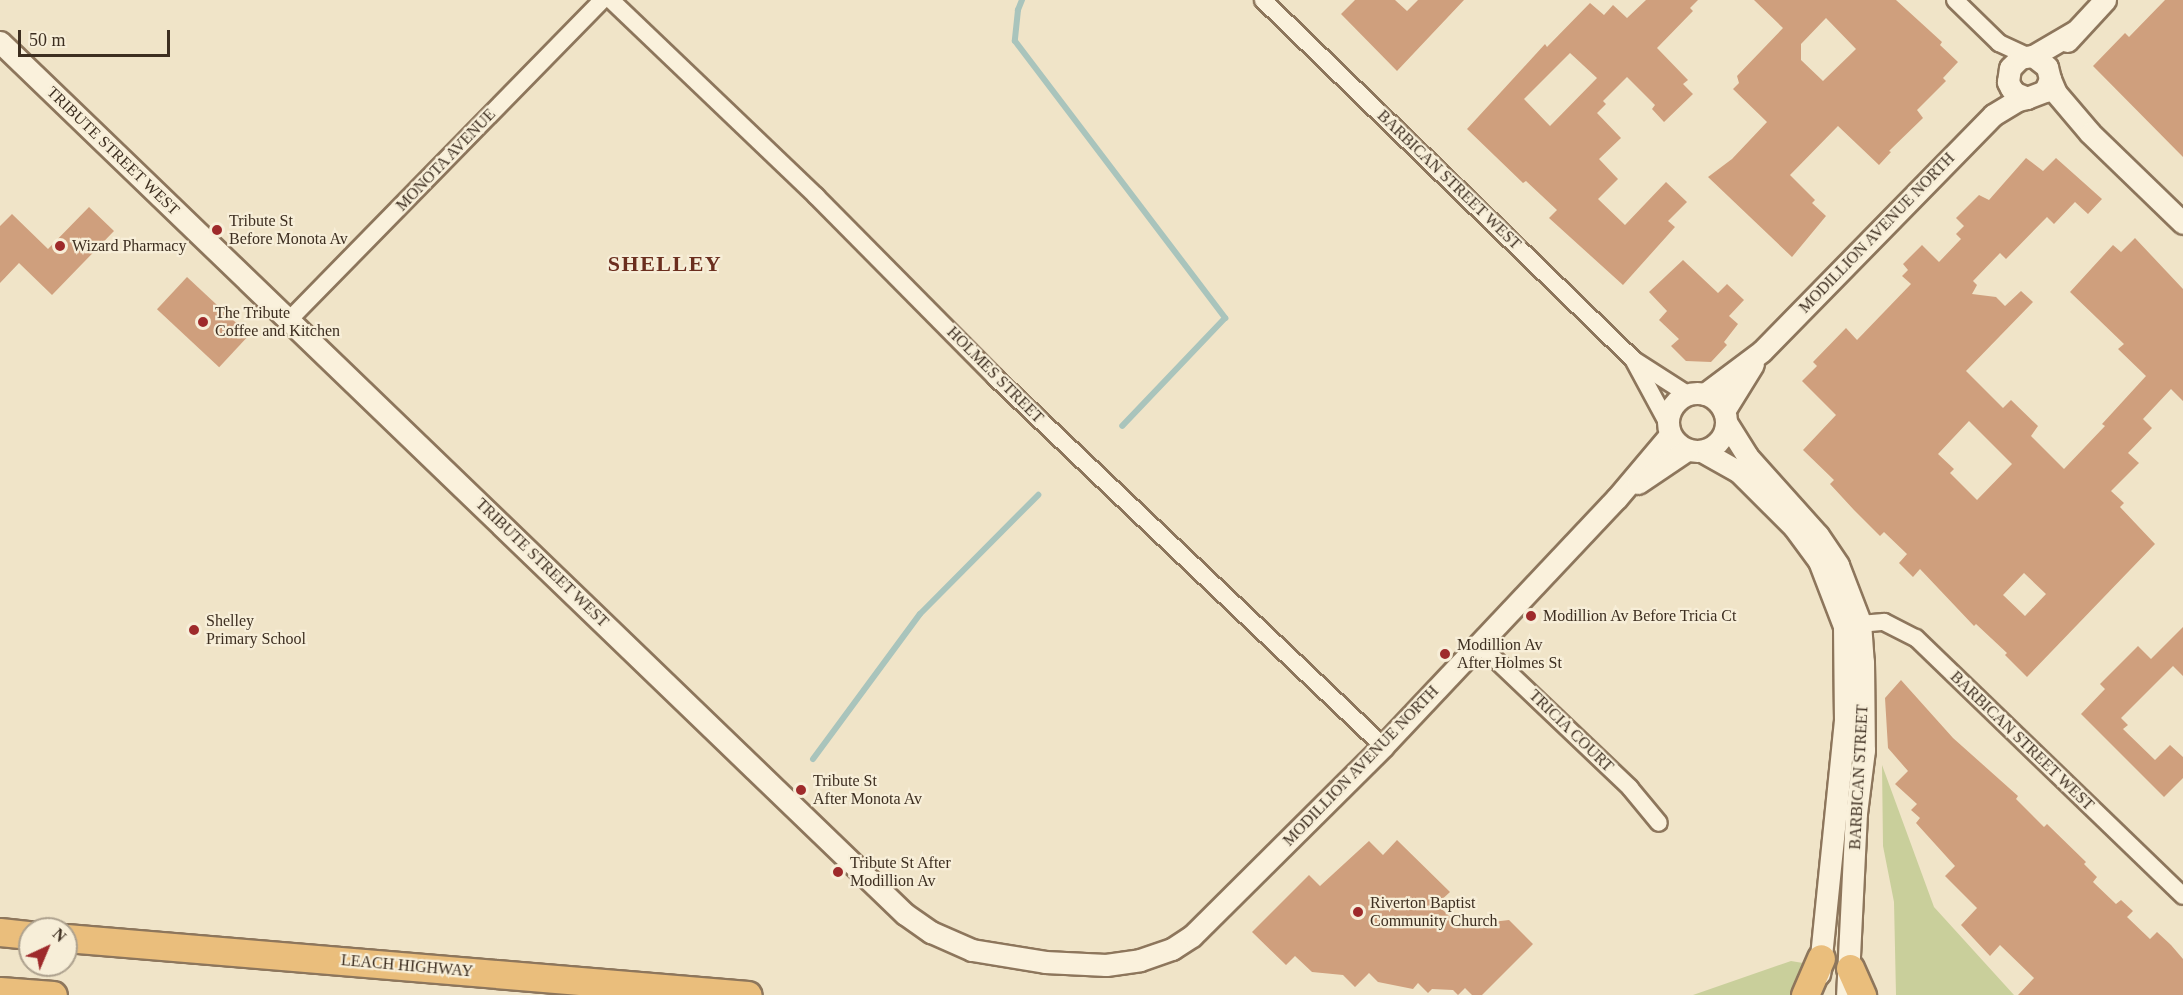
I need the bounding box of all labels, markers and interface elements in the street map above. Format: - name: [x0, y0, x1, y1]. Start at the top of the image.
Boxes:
- scale bar: [21, 18, 172, 56]
- text: 50 m: [29, 30, 66, 50]
- street label: TRIBUTE STREET WEST: [42, 82, 184, 220]
- street label: MONOTA AVENUE: [392, 104, 500, 216]
- street label: BARBICAN STREET WEST: [1373, 106, 1525, 254]
- street label: MODILLION AVENUE NORTH: [1795, 148, 1959, 318]
- place label: Tribute St Before Monota Av: [229, 211, 349, 249]
- marker: Tribute St Before Monota Av: [210, 223, 224, 237]
- place label: Wizard Pharmacy: [72, 236, 186, 256]
- marker: Wizard Pharmacy: [53, 239, 67, 253]
- district label: SHELLEY: [608, 251, 722, 277]
- place label: The Tribute Coffee and Kitchen: [215, 303, 340, 341]
- marker: The Tribute Coffee and Kitchen: [196, 315, 210, 329]
- street label: HOLMES STREET: [943, 323, 1047, 427]
- street label: TRIBUTE STREET WEST: [471, 494, 613, 632]
- place label: Modillion Av Before Tricia Ct: [1543, 606, 1738, 626]
- marker: Modillion Av Before Tricia Ct: [1524, 609, 1538, 623]
- place label: Shelley Primary School: [206, 611, 306, 649]
- marker: Shelley Primary School: [187, 623, 201, 637]
- place label: Modillion Av After Holmes St: [1457, 635, 1562, 673]
- marker: Modillion Av After Holmes St: [1438, 647, 1452, 661]
- street label: BARBICAN STREET WEST: [1946, 667, 2098, 815]
- street label: MODILLION AVENUE NORTH: [1279, 681, 1443, 851]
- street label: TRICIA COURT: [1525, 686, 1617, 776]
- street label: BARBICAN STREET: [1846, 704, 1872, 850]
- place label: Tribute St After Monota Av: [813, 771, 923, 809]
- marker: Tribute St After Monota Av: [794, 783, 808, 797]
- place label: Tribute St After Modillion Av: [850, 853, 952, 891]
- marker: Tribute St After Modillion Av: [831, 865, 845, 879]
- place label: Riverton Baptist Community Church: [1370, 893, 1498, 931]
- marker: Riverton Baptist Community Church: [1351, 905, 1365, 919]
- north arrow: [18, 917, 78, 977]
- text: N: [49, 925, 70, 945]
- street label: LEACH HIGHWAY: [340, 951, 474, 981]

